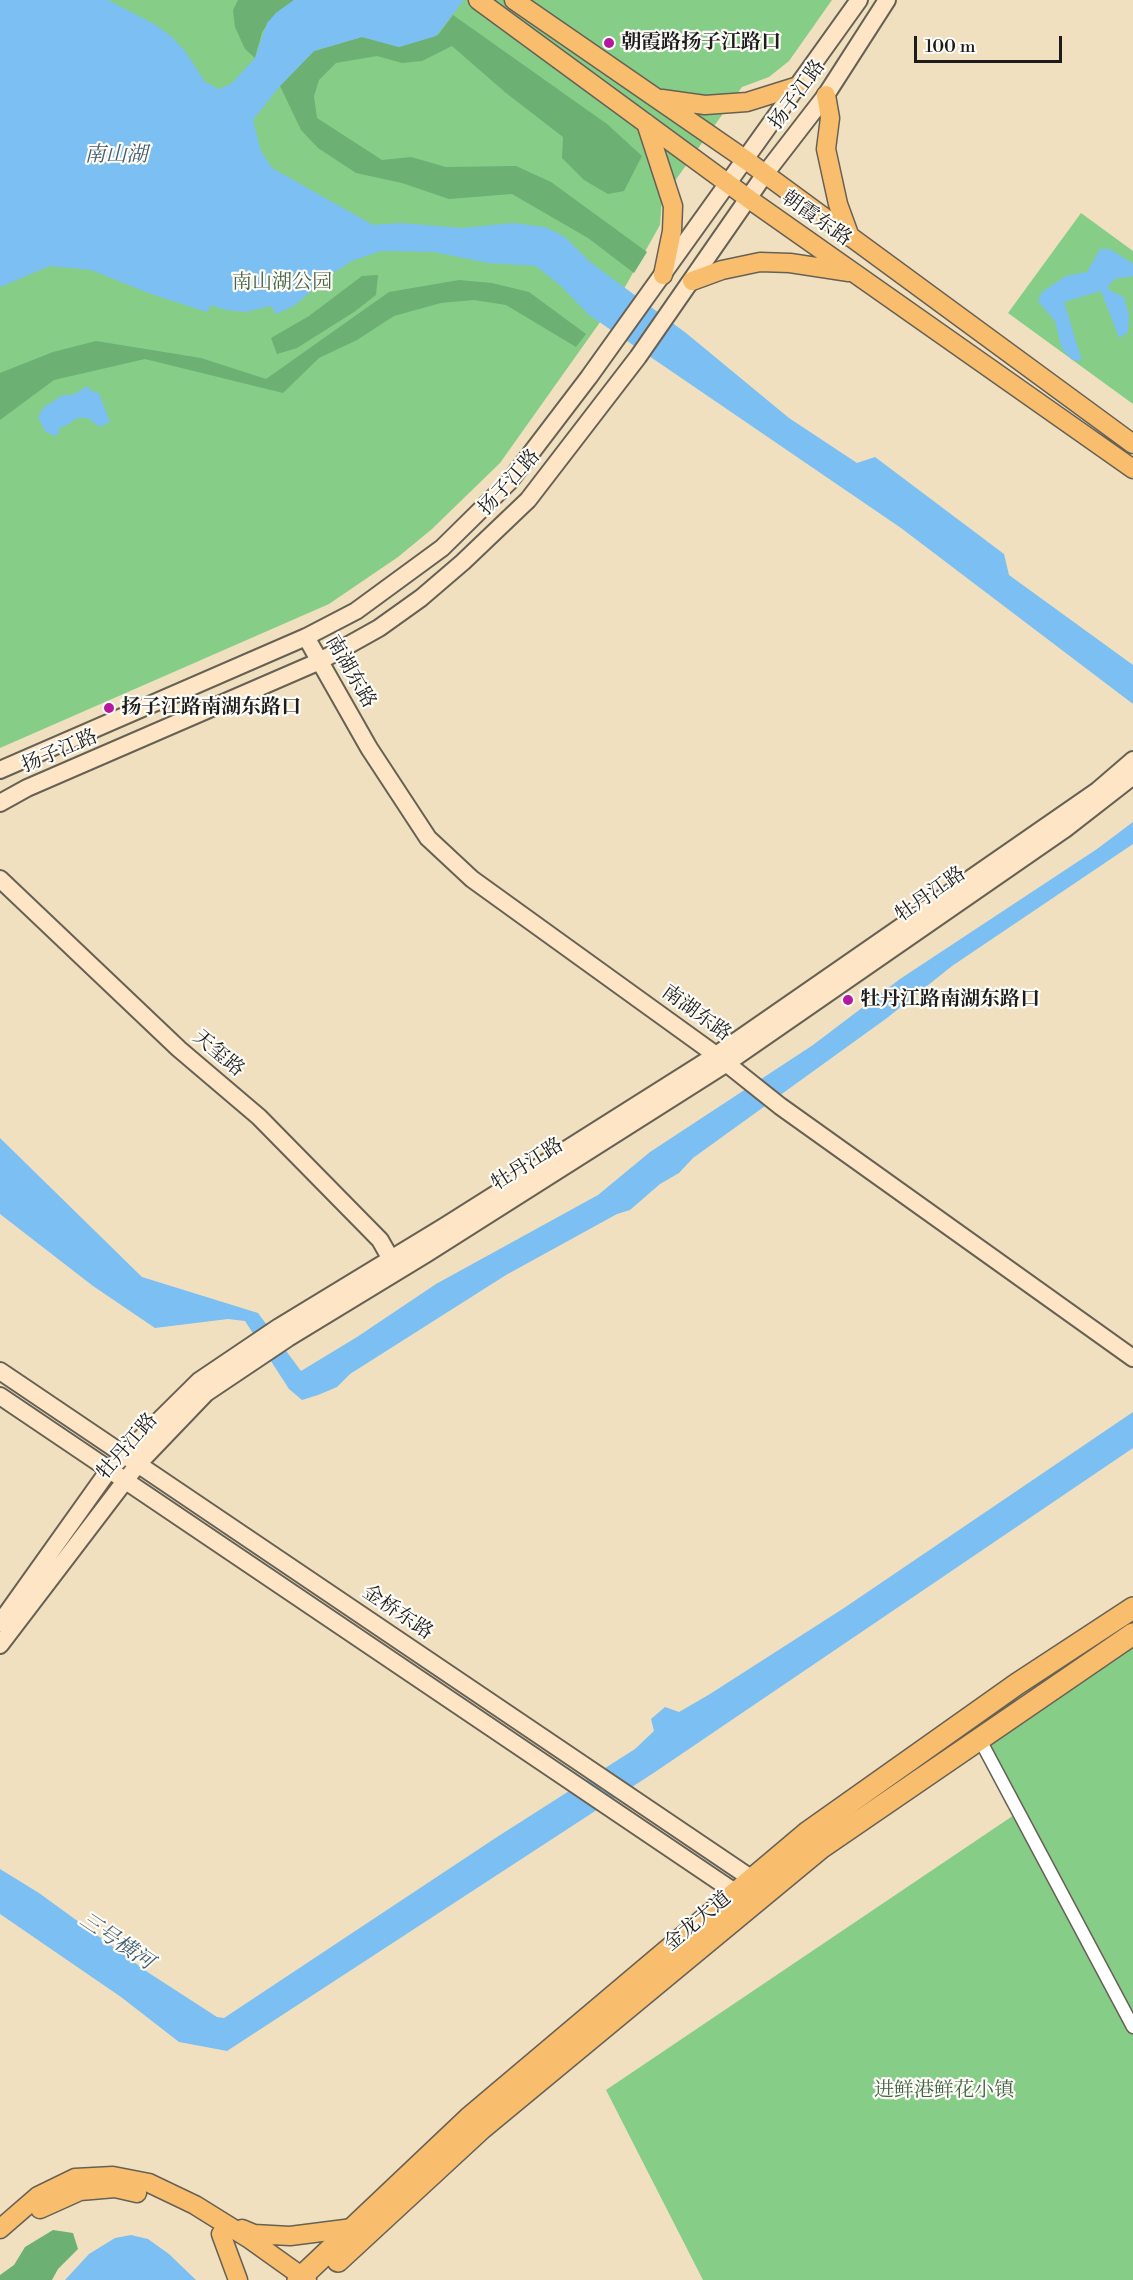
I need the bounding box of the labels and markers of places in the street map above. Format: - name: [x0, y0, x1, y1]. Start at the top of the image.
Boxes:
- place label: 朝霞路扬子江路口: [621, 31, 781, 55]
- marker: 朝霞路扬子江路口: [602, 36, 616, 50]
- place label: 扬子江路南湖东路口: [121, 696, 301, 720]
- marker: 扬子江路南湖东路口: [102, 701, 116, 715]
- place label: 牡丹江路南湖东路口: [860, 988, 1040, 1012]
- marker: 牡丹江路南湖东路口: [841, 993, 855, 1007]

